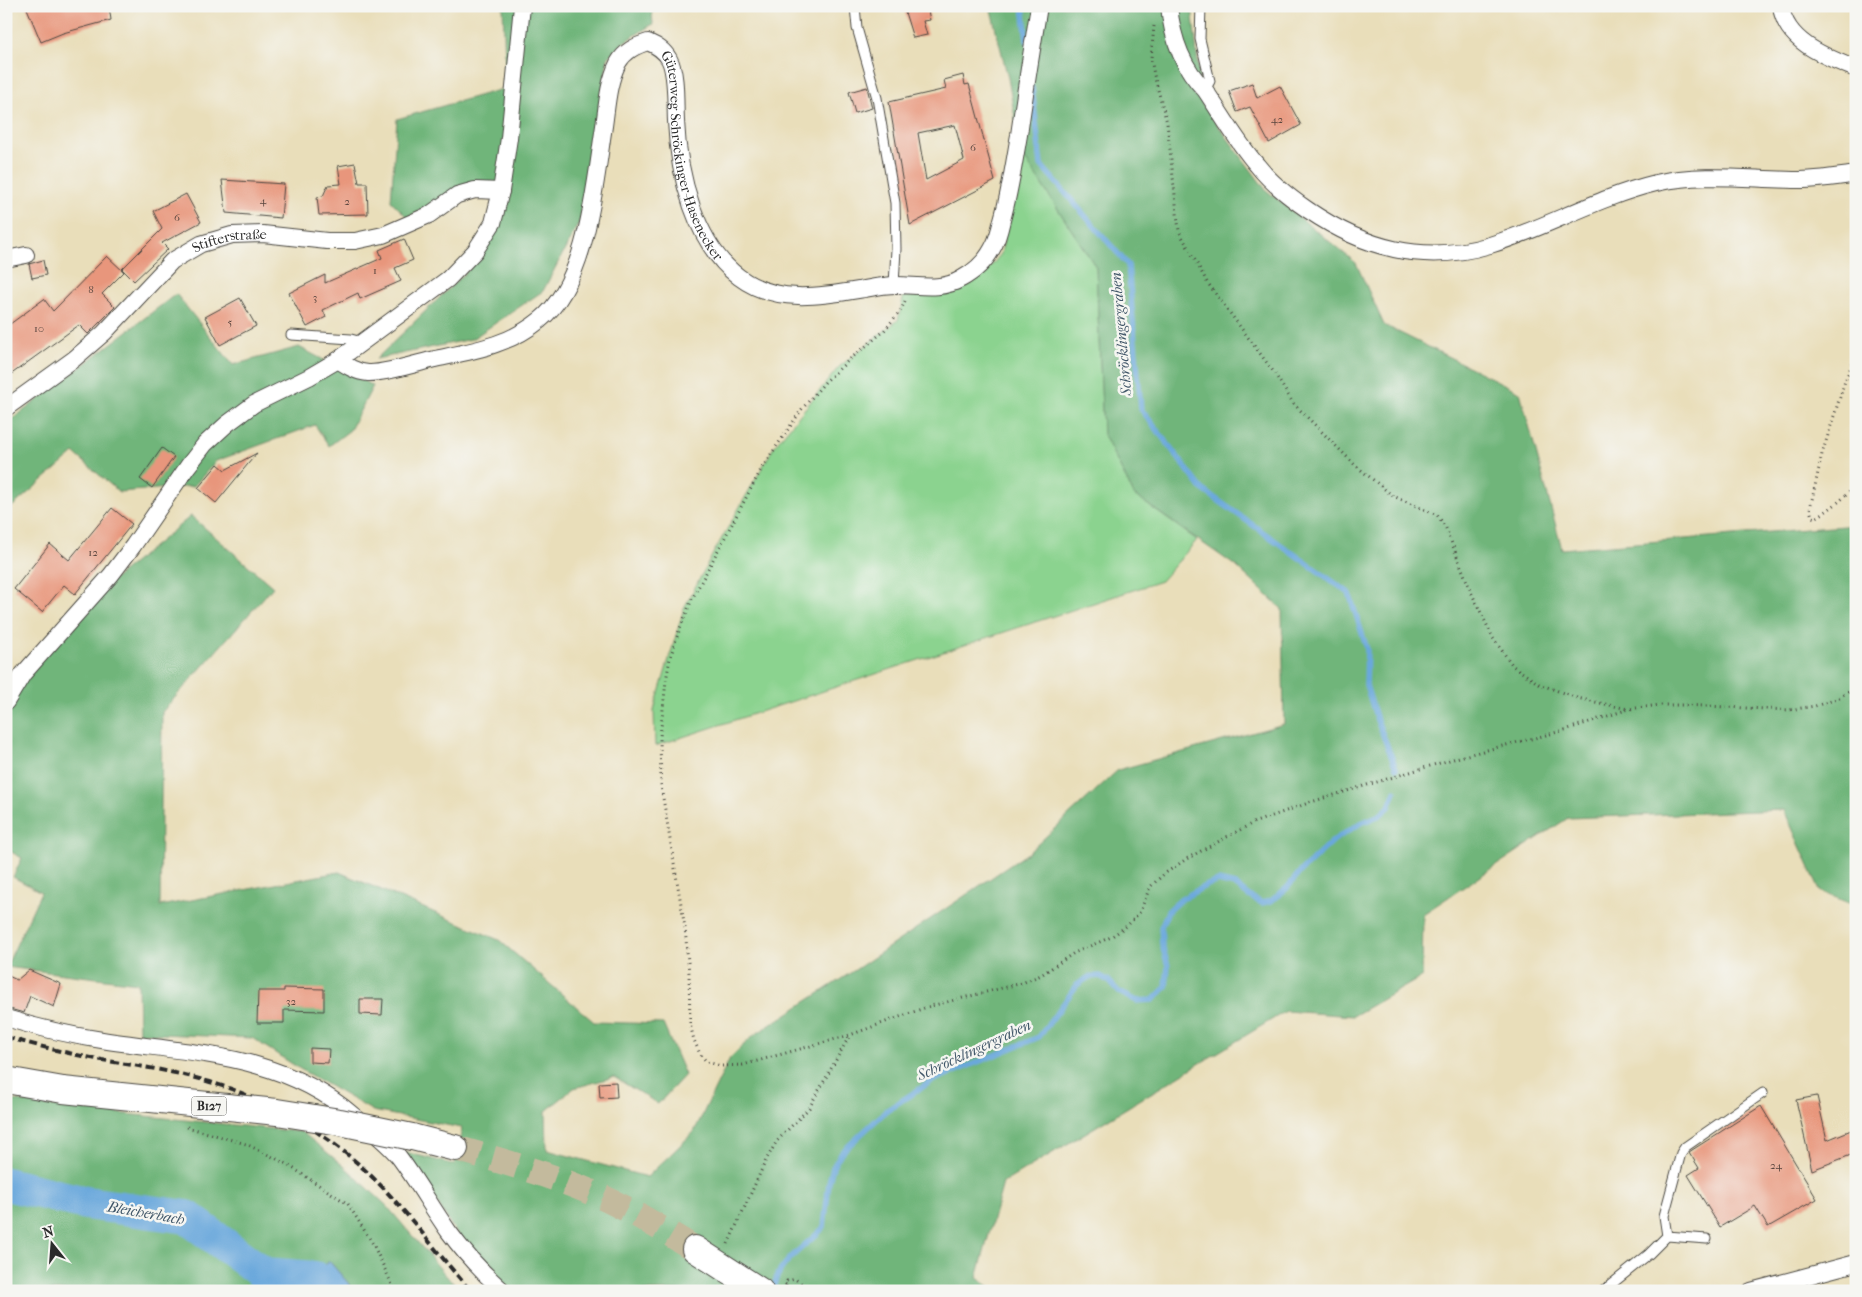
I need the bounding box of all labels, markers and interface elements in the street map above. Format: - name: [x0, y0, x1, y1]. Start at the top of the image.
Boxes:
- street label: Güterweg Schröckinger-Hasenecker: [657, 47, 726, 264]
- house number: 42: [1271, 113, 1283, 126]
- house number: 6: [970, 141, 976, 154]
- house number: 4: [260, 194, 267, 207]
- house number: 2: [344, 195, 350, 208]
- house number: 6: [174, 211, 180, 224]
- street label: Stifterstraße: [189, 226, 268, 256]
- house number: 1: [373, 264, 377, 277]
- water label: Schröcklingergraben: [1107, 272, 1135, 397]
- house number: 8: [88, 283, 94, 296]
- house number: 3: [313, 291, 317, 304]
- house number: 5: [228, 316, 233, 329]
- house number: 10: [34, 322, 44, 335]
- house number: 12: [88, 546, 98, 559]
- house number: 32: [286, 995, 296, 1008]
- water label: Schröcklingergraben: [913, 1016, 1034, 1085]
- road number: B127: [192, 1096, 226, 1116]
- house number: 24: [1770, 1159, 1783, 1172]
- water label: Bleicherbach: [105, 1197, 186, 1229]
- north arrow: [28, 1220, 78, 1270]
- text: N: [41, 1222, 56, 1242]

